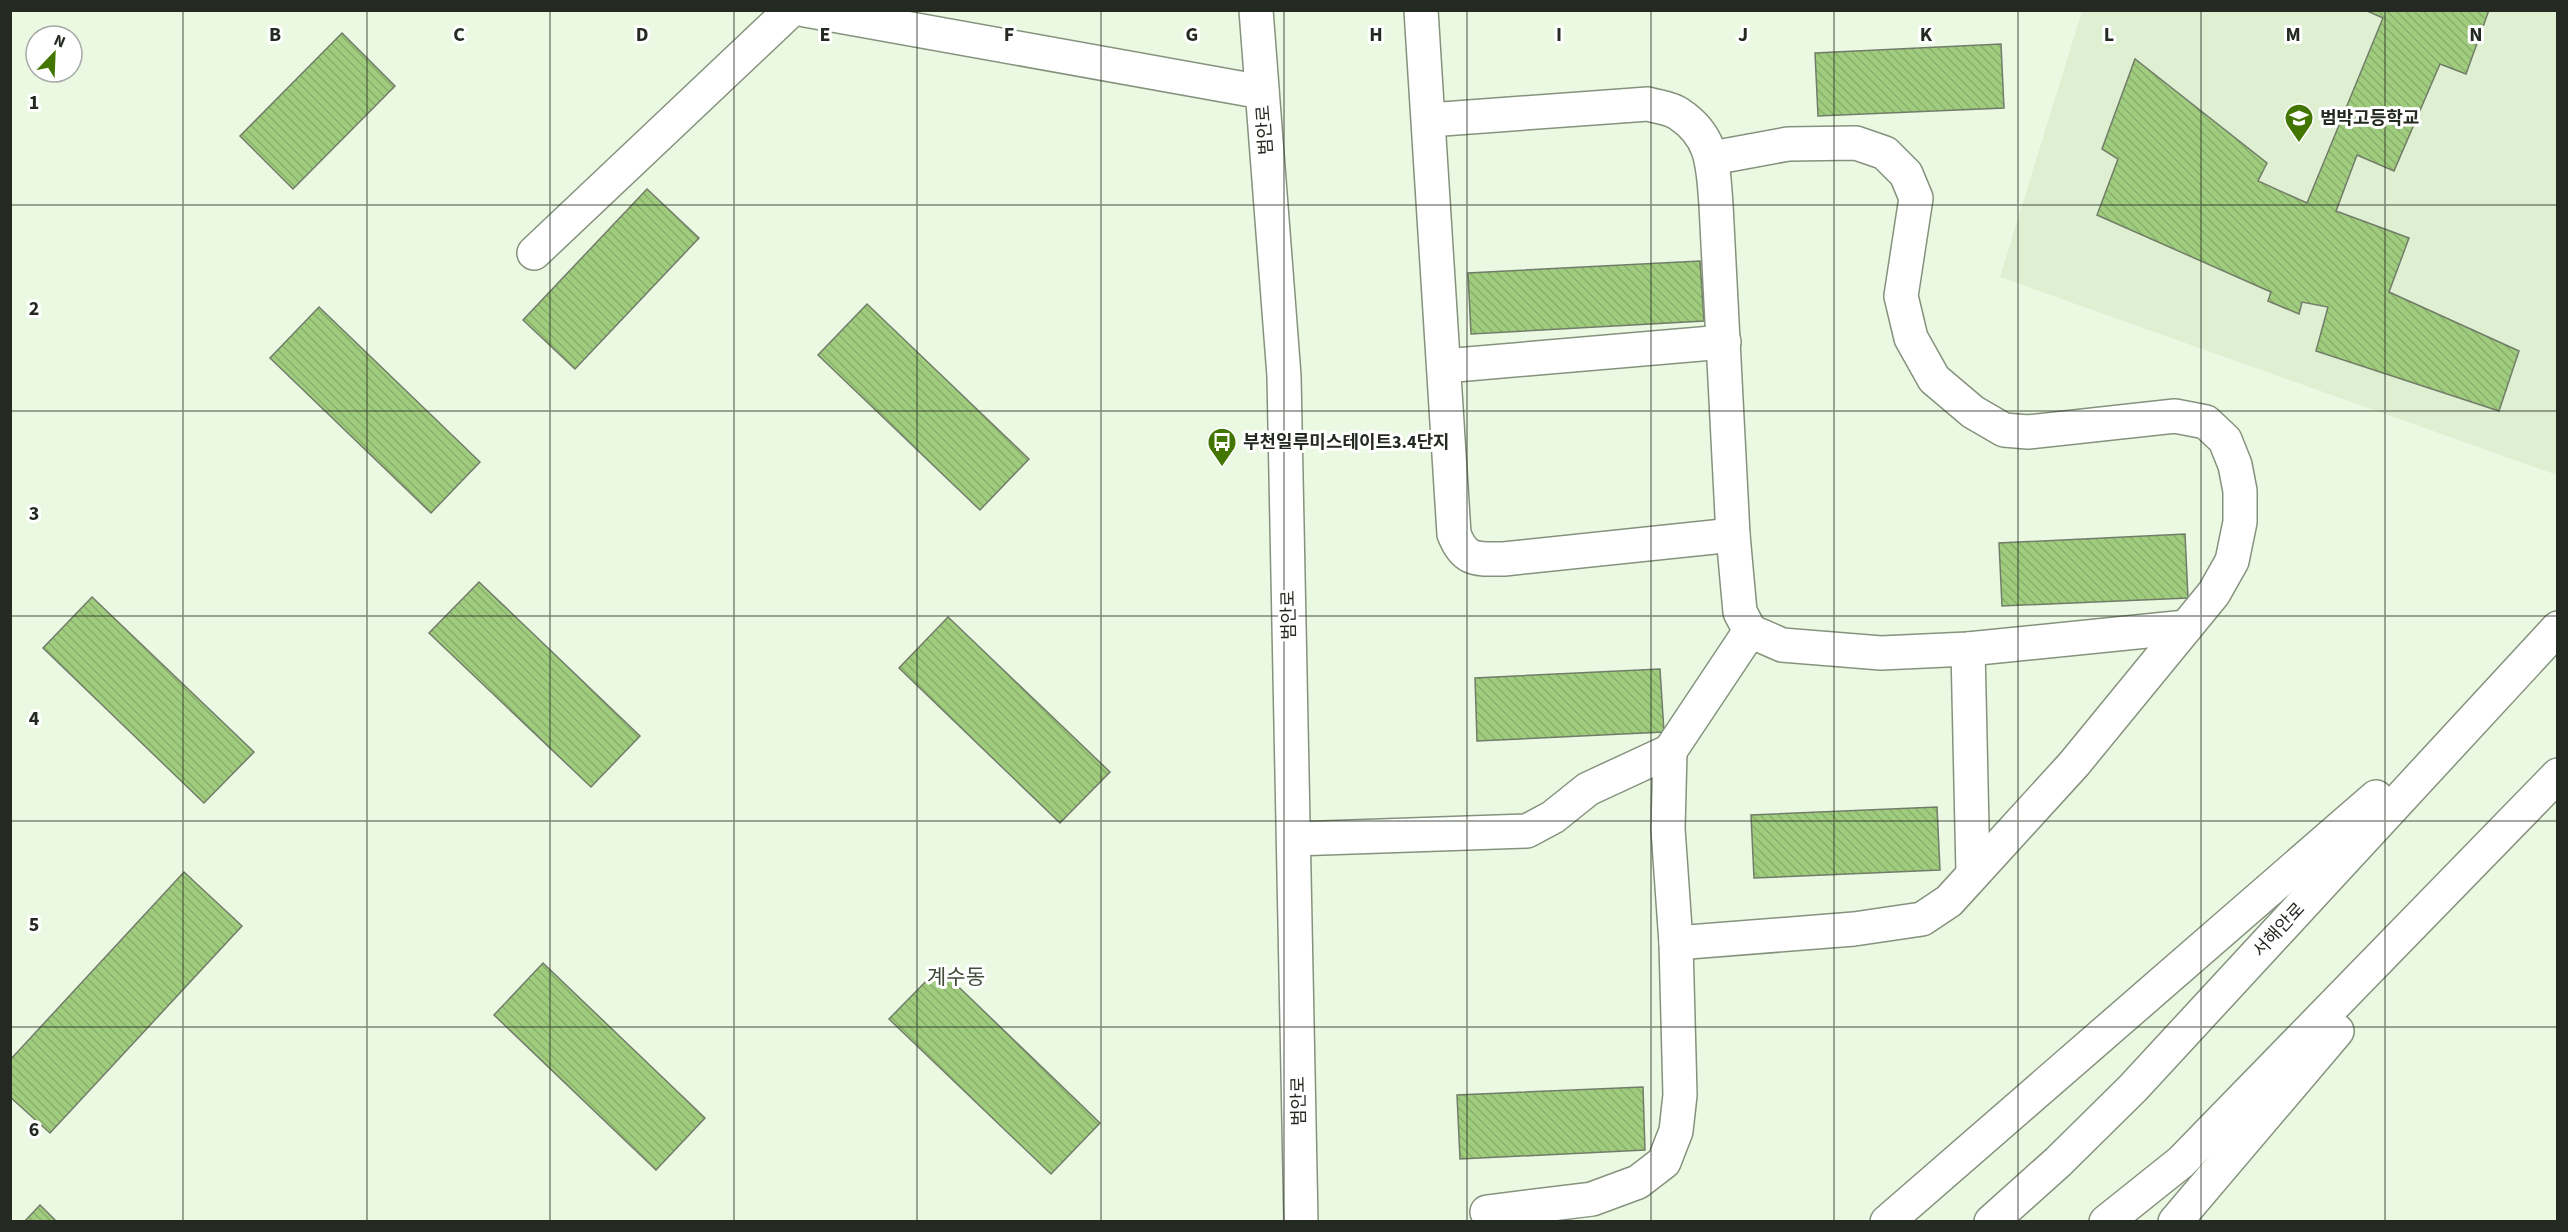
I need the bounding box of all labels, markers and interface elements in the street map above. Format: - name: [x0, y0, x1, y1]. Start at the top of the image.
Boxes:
- text: B: [269, 21, 281, 49]
- text: C: [453, 21, 465, 49]
- text: D: [636, 21, 648, 49]
- text: E: [820, 21, 830, 49]
- text: F: [1004, 21, 1014, 49]
- text: G: [1186, 21, 1198, 49]
- text: H: [1369, 21, 1383, 49]
- text: I: [1556, 21, 1562, 49]
- text: J: [1738, 21, 1748, 49]
- text: K: [1920, 21, 1933, 49]
- text: L: [2104, 21, 2114, 49]
- text: M: [2285, 21, 2301, 49]
- text: N: [2469, 21, 2483, 49]
- north arrow: [24, 24, 84, 84]
- text: N: [50, 29, 69, 53]
- text: 1: [29, 89, 39, 117]
- school or university icon: 범박고등학교: [2283, 102, 2315, 144]
- street label: 범안로: [1251, 104, 1279, 156]
- place label: 범박고등학교: [2320, 106, 2419, 131]
- text: 2: [29, 295, 39, 323]
- bus stop icon: 부천일루미스테이트3.4단지: [1206, 426, 1238, 468]
- place label: 부천일루미스테이트3.4단지: [1243, 430, 1450, 455]
- text: 3: [29, 500, 39, 528]
- street label: 범안로: [1276, 590, 1302, 640]
- text: 4: [29, 705, 40, 733]
- street label: 서해안로: [2247, 897, 2311, 963]
- text: 5: [29, 911, 39, 939]
- district label: 계수동: [927, 962, 985, 992]
- street label: 범안로: [1286, 1076, 1312, 1126]
- text: 6: [29, 1116, 39, 1144]

